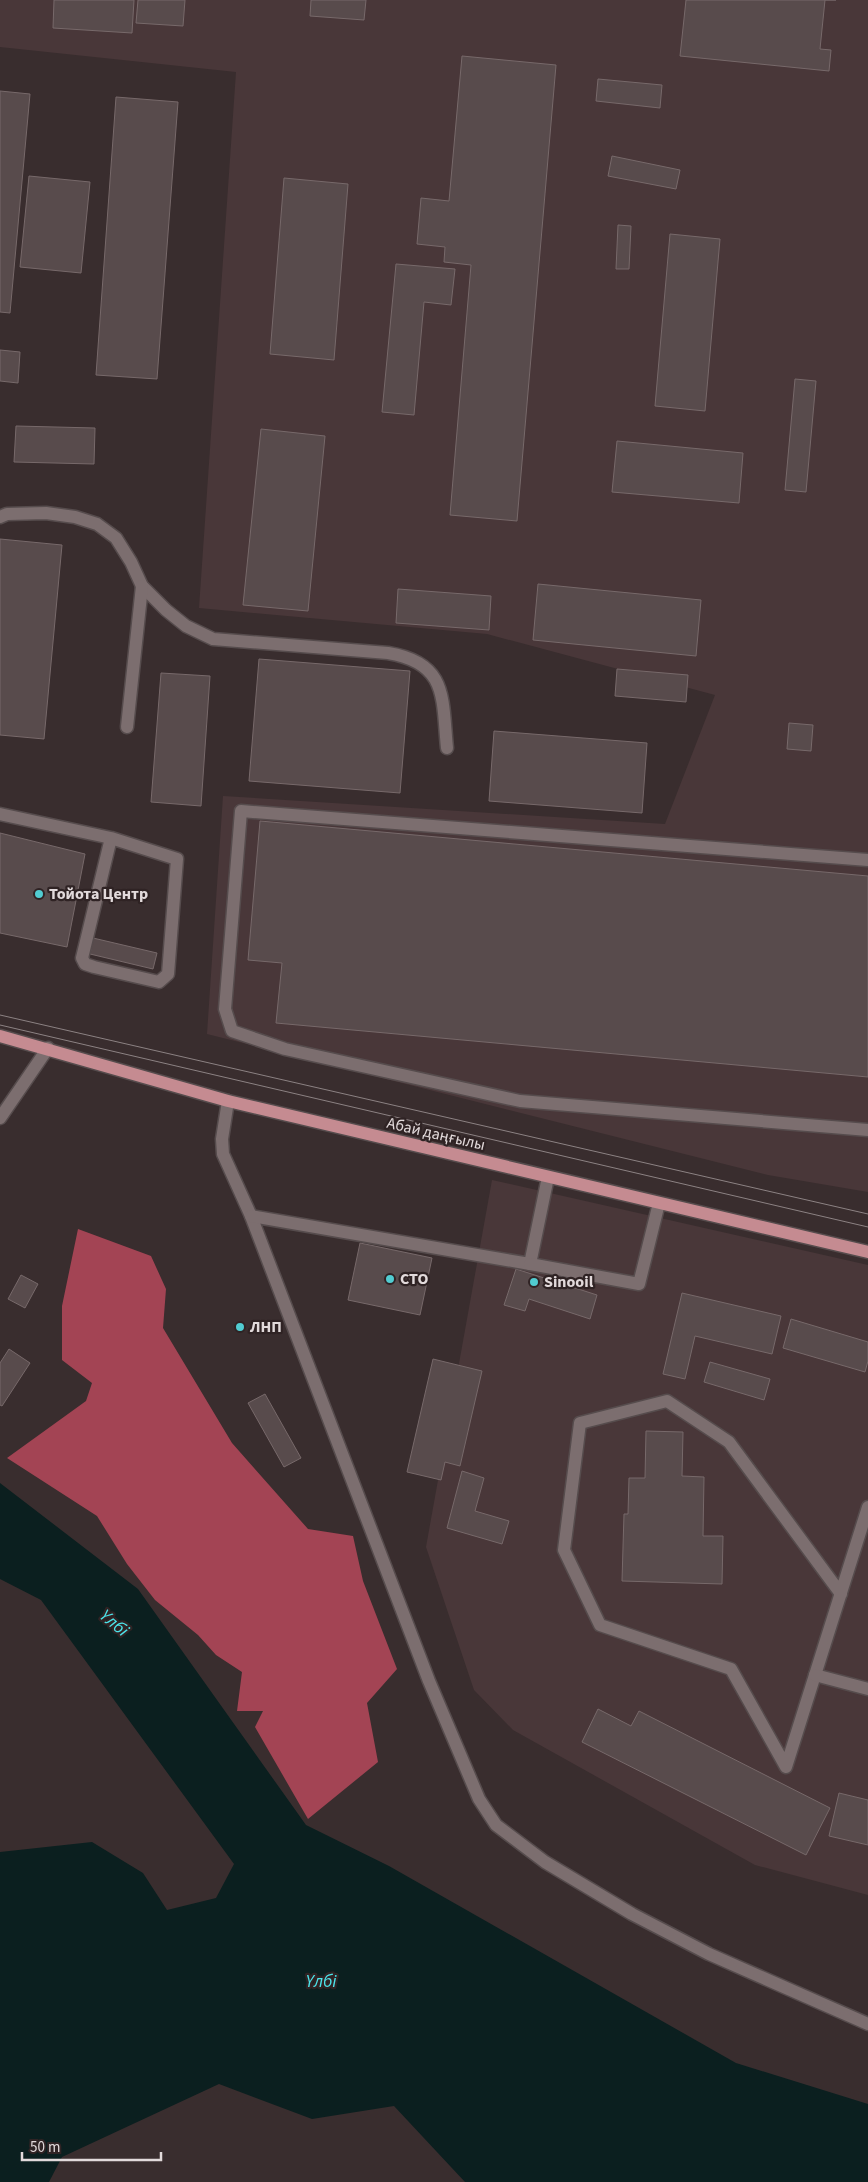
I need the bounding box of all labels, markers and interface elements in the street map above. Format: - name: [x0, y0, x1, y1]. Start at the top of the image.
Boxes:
- place label: Тойота Центр: [49, 883, 148, 905]
- marker: Тойота Центр: [33, 888, 45, 900]
- street label: Абай даңғылы: [385, 1112, 487, 1156]
- place label: СТО: [400, 1268, 429, 1290]
- place label: Sinooil: [544, 1271, 594, 1293]
- marker: СТО: [384, 1273, 396, 1285]
- marker: Sinooil: [528, 1276, 540, 1288]
- place label: ЛНП: [249, 1316, 282, 1338]
- marker: ЛНП: [234, 1321, 246, 1333]
- water label: Үлбі: [94, 1603, 135, 1643]
- water label: Үлбі: [305, 1969, 337, 1994]
- scale bar: [22, 2130, 161, 2162]
- text: 50 m: [30, 2137, 60, 2158]

